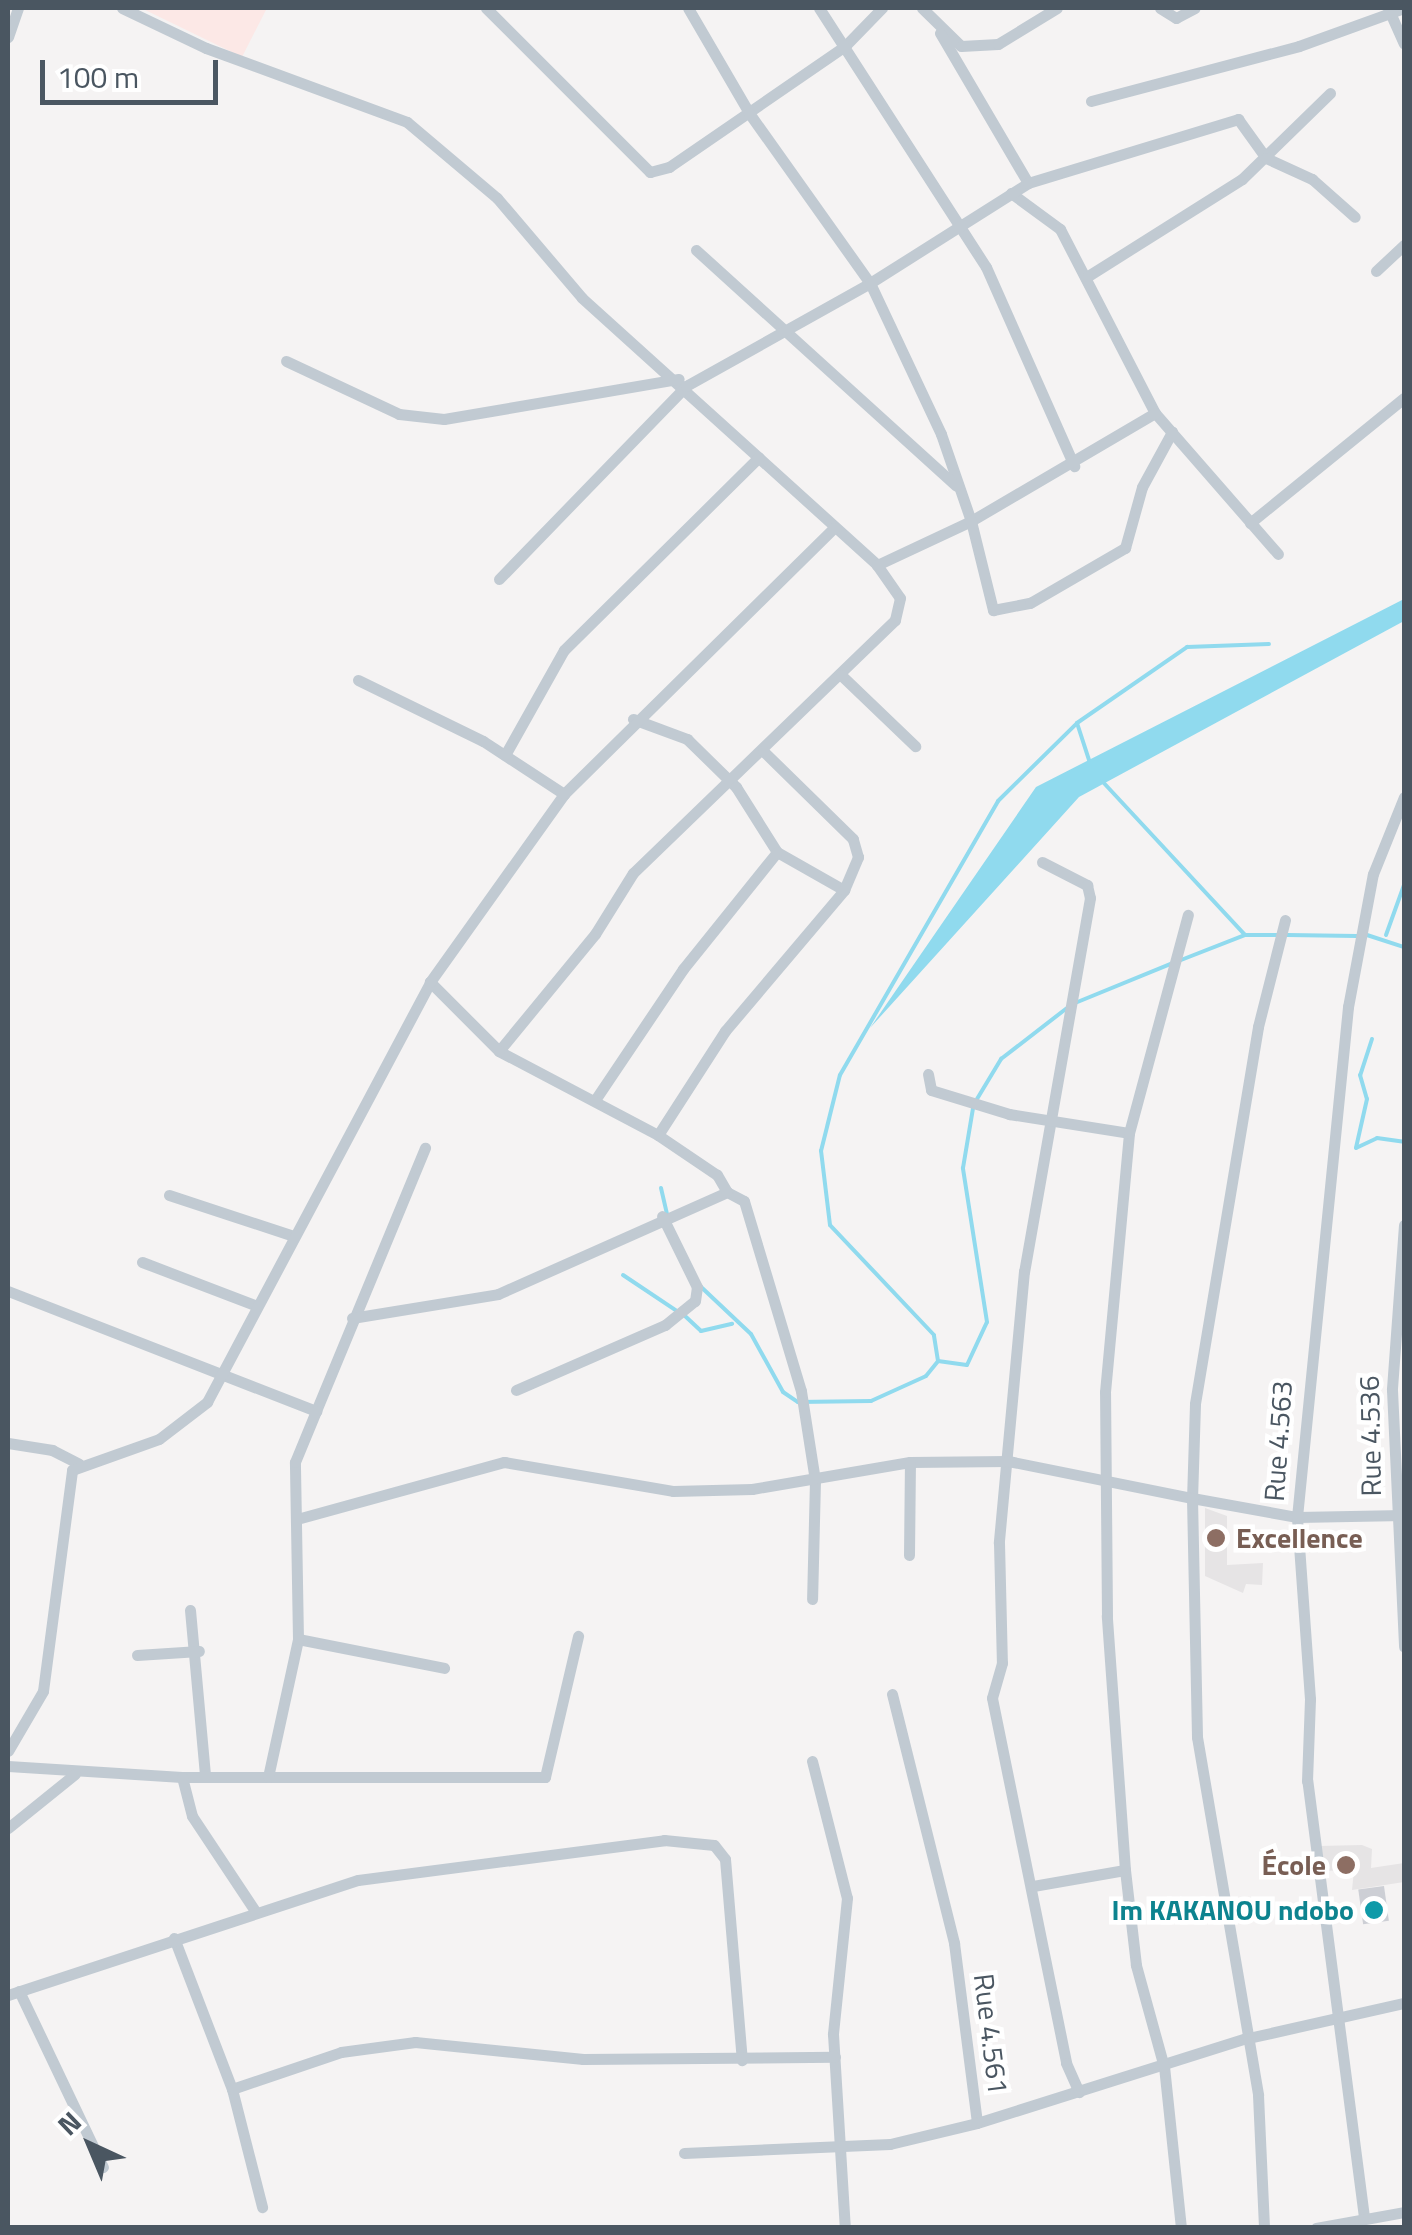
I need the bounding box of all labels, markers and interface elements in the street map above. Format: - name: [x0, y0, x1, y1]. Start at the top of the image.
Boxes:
- scale bar: [45, 40, 222, 102]
- text: 100 m: [57, 54, 139, 100]
- street label: Rue 4.536: [1352, 1375, 1388, 1497]
- street label: Rue 4.563: [1257, 1379, 1299, 1503]
- place label: Excellence: [1236, 1521, 1363, 1555]
- marker: Excellence: [1205, 1527, 1227, 1549]
- place label: École: [1262, 1848, 1326, 1882]
- marker: École: [1335, 1854, 1357, 1876]
- place label: Im KAKANOU ndobo: [1111, 1893, 1354, 1927]
- marker: Im KAKANOU ndobo: [1363, 1899, 1385, 1921]
- street label: Rue 4.561: [967, 1972, 1015, 2096]
- north arrow: [40, 2095, 140, 2195]
- text: N: [47, 2101, 91, 2145]

